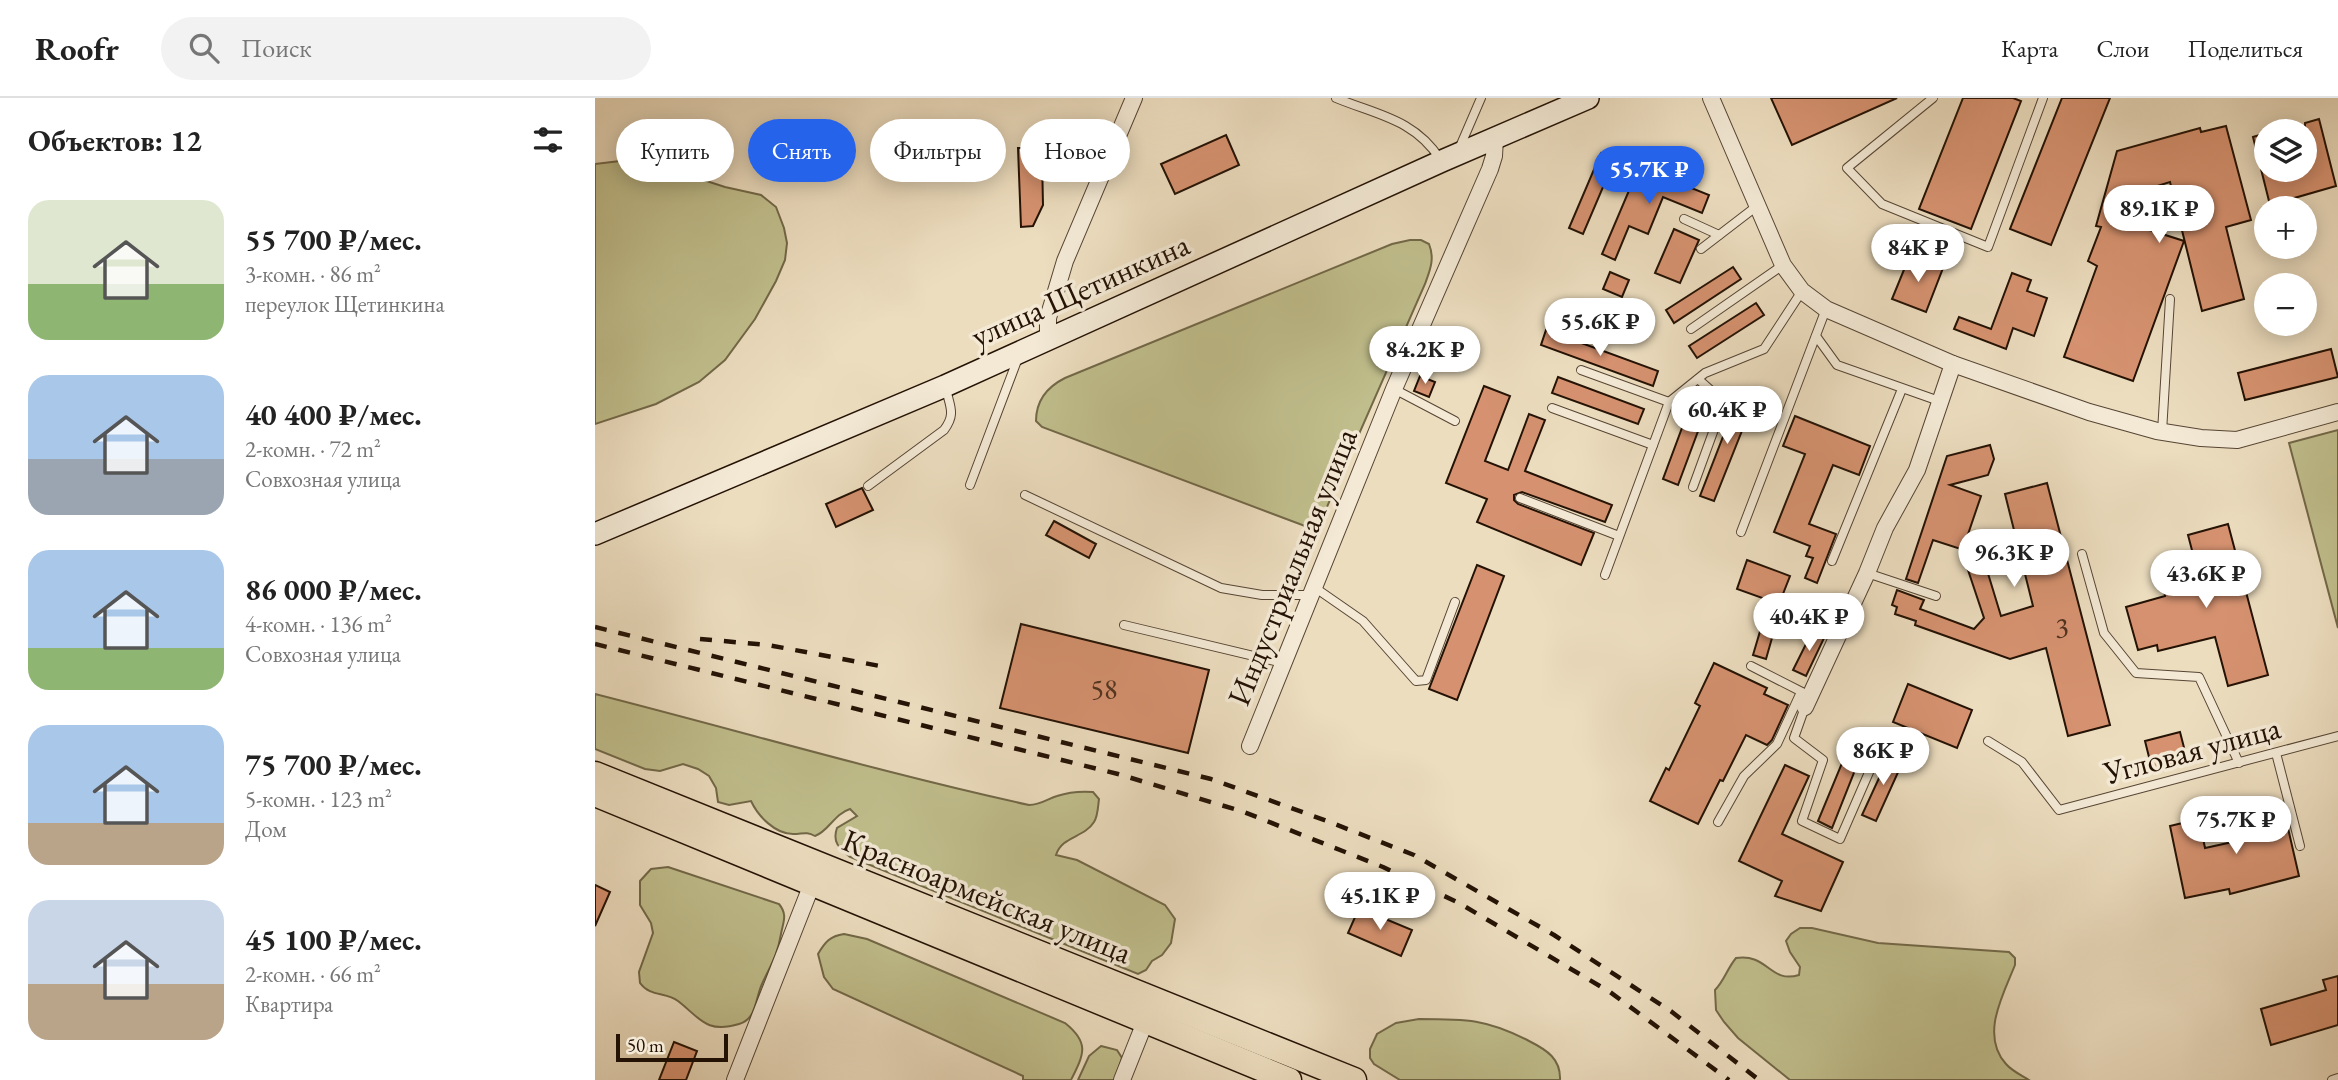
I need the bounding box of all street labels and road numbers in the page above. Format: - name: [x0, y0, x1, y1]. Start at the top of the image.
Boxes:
- street label: улица Щетинкина: [964, 223, 1196, 357]
- street label: Индустриальная улица: [1217, 422, 1367, 712]
- street label: Угловая улица: [2098, 706, 2285, 794]
- street label: Красноармейская улица: [836, 819, 1138, 973]

